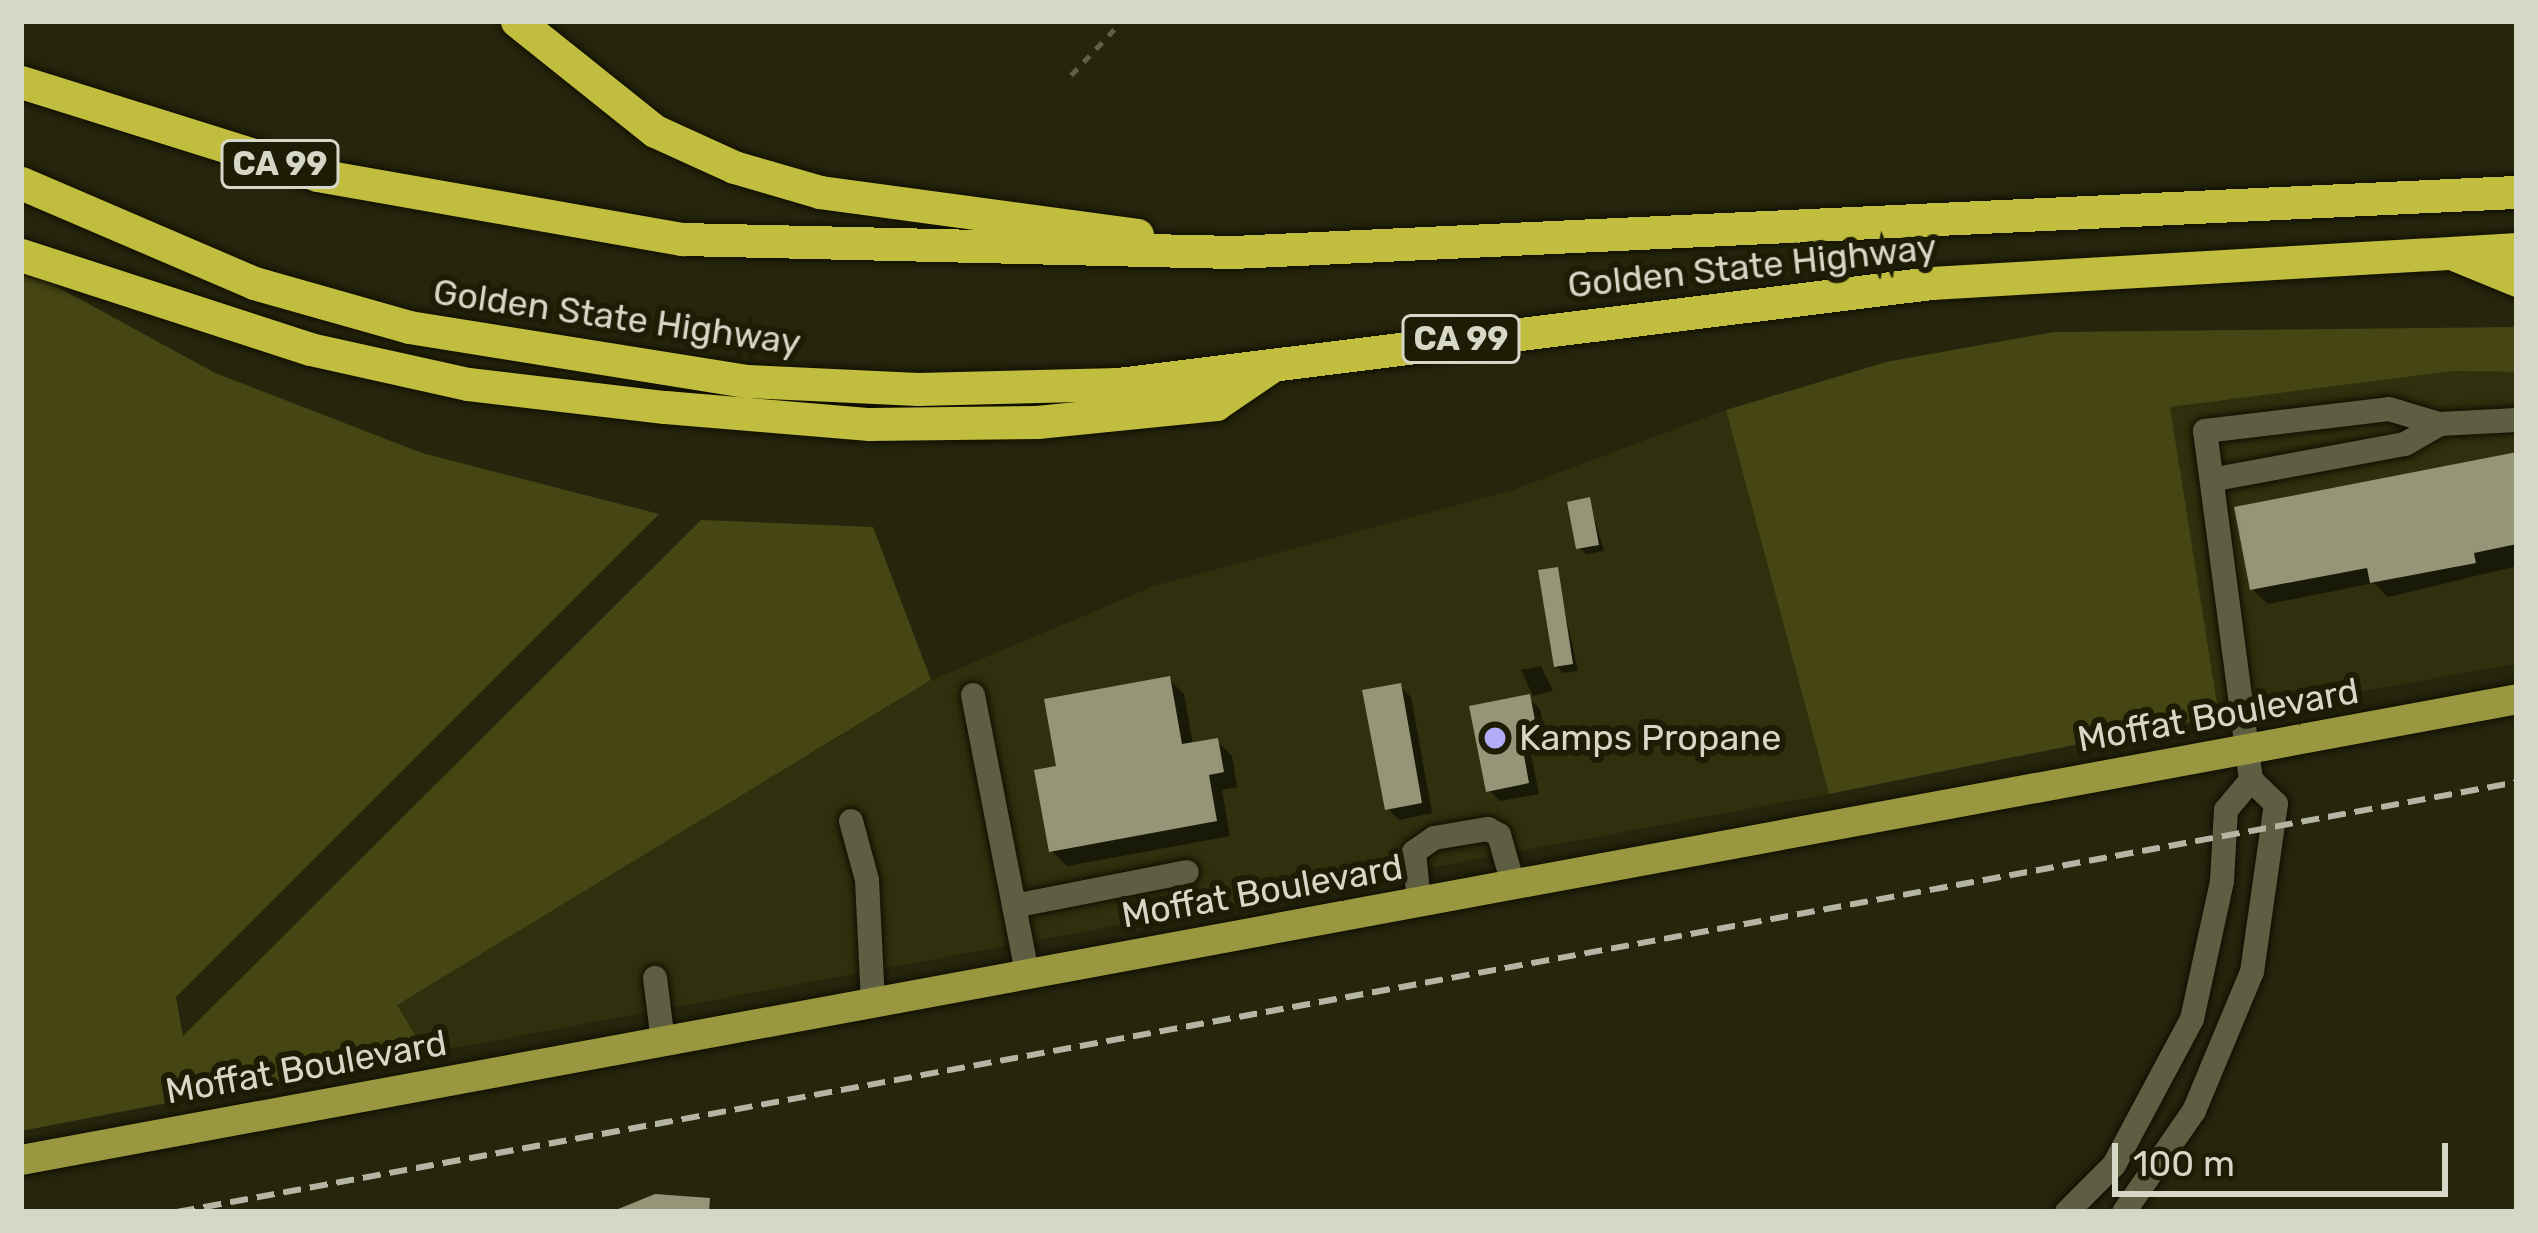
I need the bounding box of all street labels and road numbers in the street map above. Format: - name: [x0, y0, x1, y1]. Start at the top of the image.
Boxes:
- road number: CA 99: [220, 137, 340, 191]
- street label: Golden State Highway: [1565, 225, 1939, 307]
- street label: Golden State Highway: [430, 270, 804, 364]
- road number: CA 99: [1401, 312, 1521, 366]
- street label: Moffat Boulevard: [2074, 669, 2362, 761]
- street label: Moffat Boulevard: [1118, 845, 1406, 937]
- street label: Moffat Boulevard: [162, 1021, 450, 1113]

